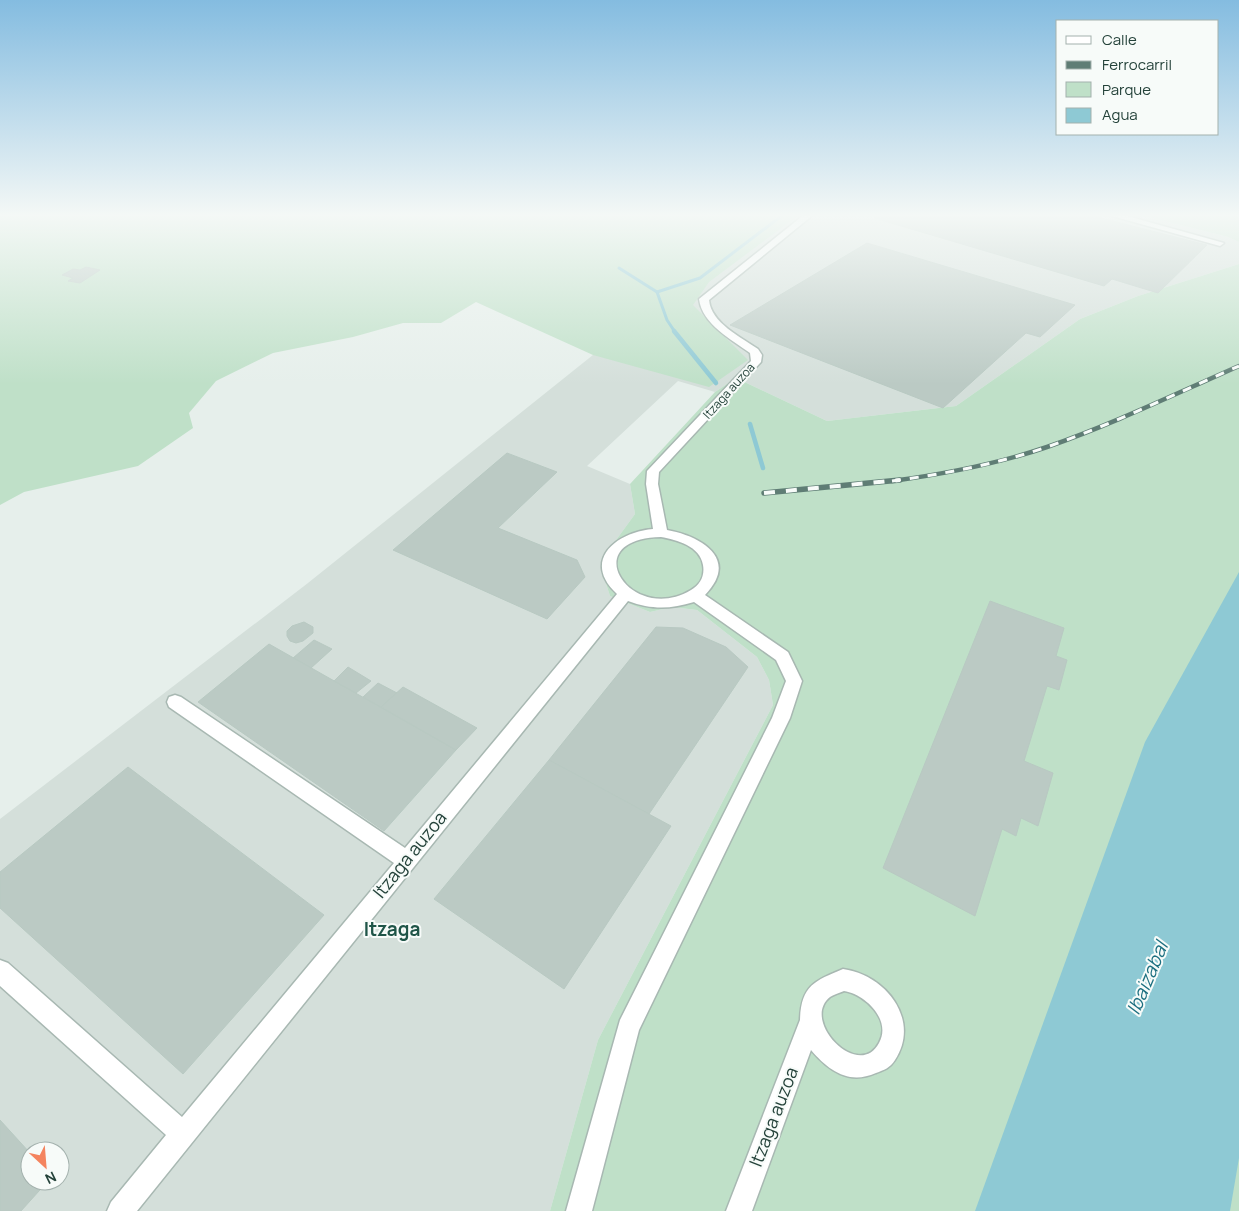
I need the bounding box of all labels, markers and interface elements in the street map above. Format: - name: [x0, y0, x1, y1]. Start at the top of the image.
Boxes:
- legend: [1056, 20, 1219, 135]
- text: Calle: [1102, 29, 1137, 50]
- text: Ferrocarril: [1102, 54, 1172, 75]
- text: Parque: [1102, 79, 1151, 100]
- text: Agua: [1102, 104, 1138, 125]
- street label: Itzaga auzoa: [699, 359, 758, 422]
- street label: Itzaga auzoa: [367, 806, 452, 903]
- district label: Itzaga: [364, 916, 420, 942]
- water label: Ibaizabal: [1120, 935, 1175, 1019]
- street label: Itzaga auzoa: [743, 1063, 803, 1170]
- north arrow: [20, 1141, 70, 1191]
- text: N: [42, 1167, 60, 1189]

